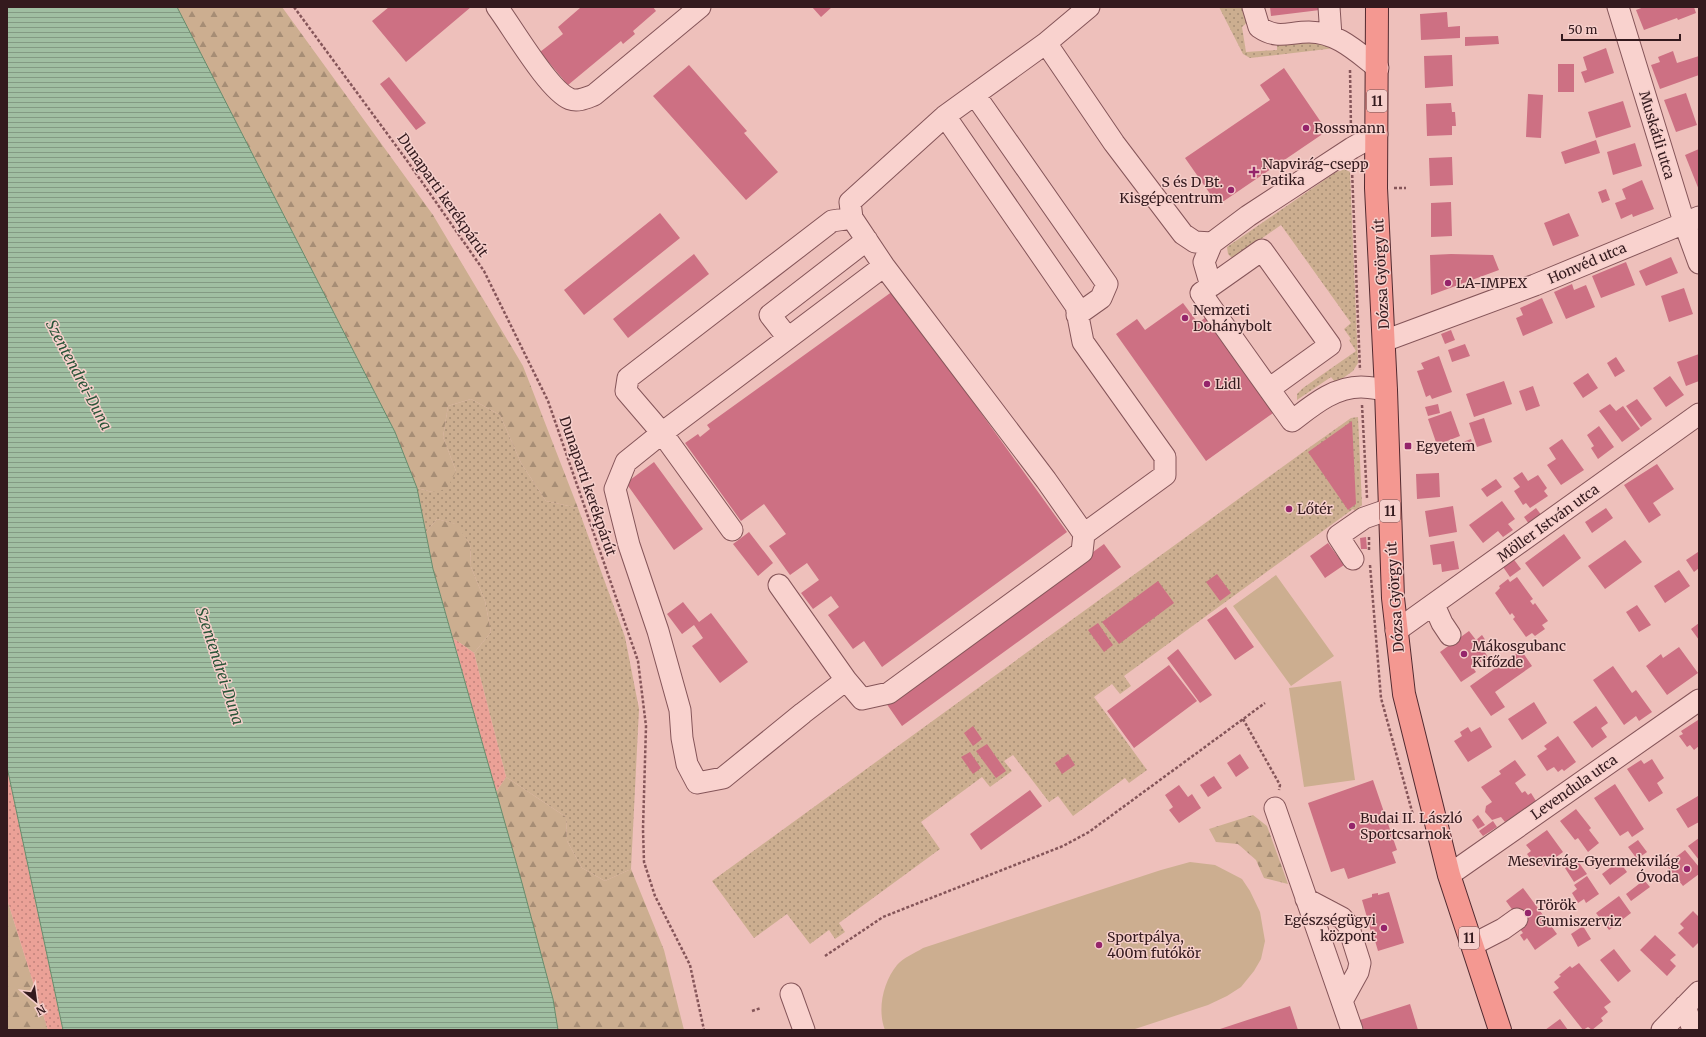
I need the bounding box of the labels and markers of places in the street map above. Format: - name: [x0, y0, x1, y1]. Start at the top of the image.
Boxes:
- place label: Rossmann: [1314, 119, 1385, 137]
- marker: Rossmann: [1301, 123, 1311, 133]
- place label: Napvirág-csepp Patika: [1262, 155, 1369, 189]
- marker: Napvirág-csepp Patika: [1249, 167, 1259, 177]
- place label: S és D Bt. Kisgépcentrum: [1119, 173, 1223, 207]
- marker: S és D Bt. Kisgépcentrum: [1226, 185, 1236, 195]
- place label: LA-IMPEX: [1456, 274, 1527, 292]
- marker: LA-IMPEX: [1443, 278, 1453, 288]
- place label: Nemzeti Dohánybolt: [1193, 301, 1272, 335]
- marker: Nemzeti Dohánybolt: [1180, 313, 1190, 323]
- place label: Lidl: [1215, 375, 1242, 393]
- marker: Lidl: [1202, 379, 1212, 389]
- place label: Egyetem: [1416, 437, 1475, 455]
- marker: Egyetem: [1403, 441, 1413, 451]
- place label: Lőtér: [1297, 500, 1333, 518]
- marker: Lőtér: [1284, 504, 1294, 514]
- place label: Mákosgubanc Kifőzde: [1472, 637, 1566, 671]
- marker: Mákosgubanc Kifőzde: [1459, 649, 1469, 659]
- place label: Budai II. László Sportcsarnok: [1360, 809, 1463, 843]
- marker: Budai II. László Sportcsarnok: [1347, 821, 1357, 831]
- place label: Mesevirág-Gyermekvilág Óvoda: [1508, 852, 1680, 886]
- marker: Mesevirág-Gyermekvilág Óvoda: [1682, 864, 1692, 874]
- place label: Török Gumiszerviz: [1536, 896, 1622, 930]
- marker: Török Gumiszerviz: [1523, 908, 1533, 918]
- place label: Egészségügyi központ: [1284, 911, 1377, 945]
- marker: Egészségügyi központ: [1379, 923, 1389, 933]
- place label: Sportpálya, 400m futókör: [1107, 928, 1201, 962]
- marker: Sportpálya, 400m futókör: [1094, 940, 1104, 950]

